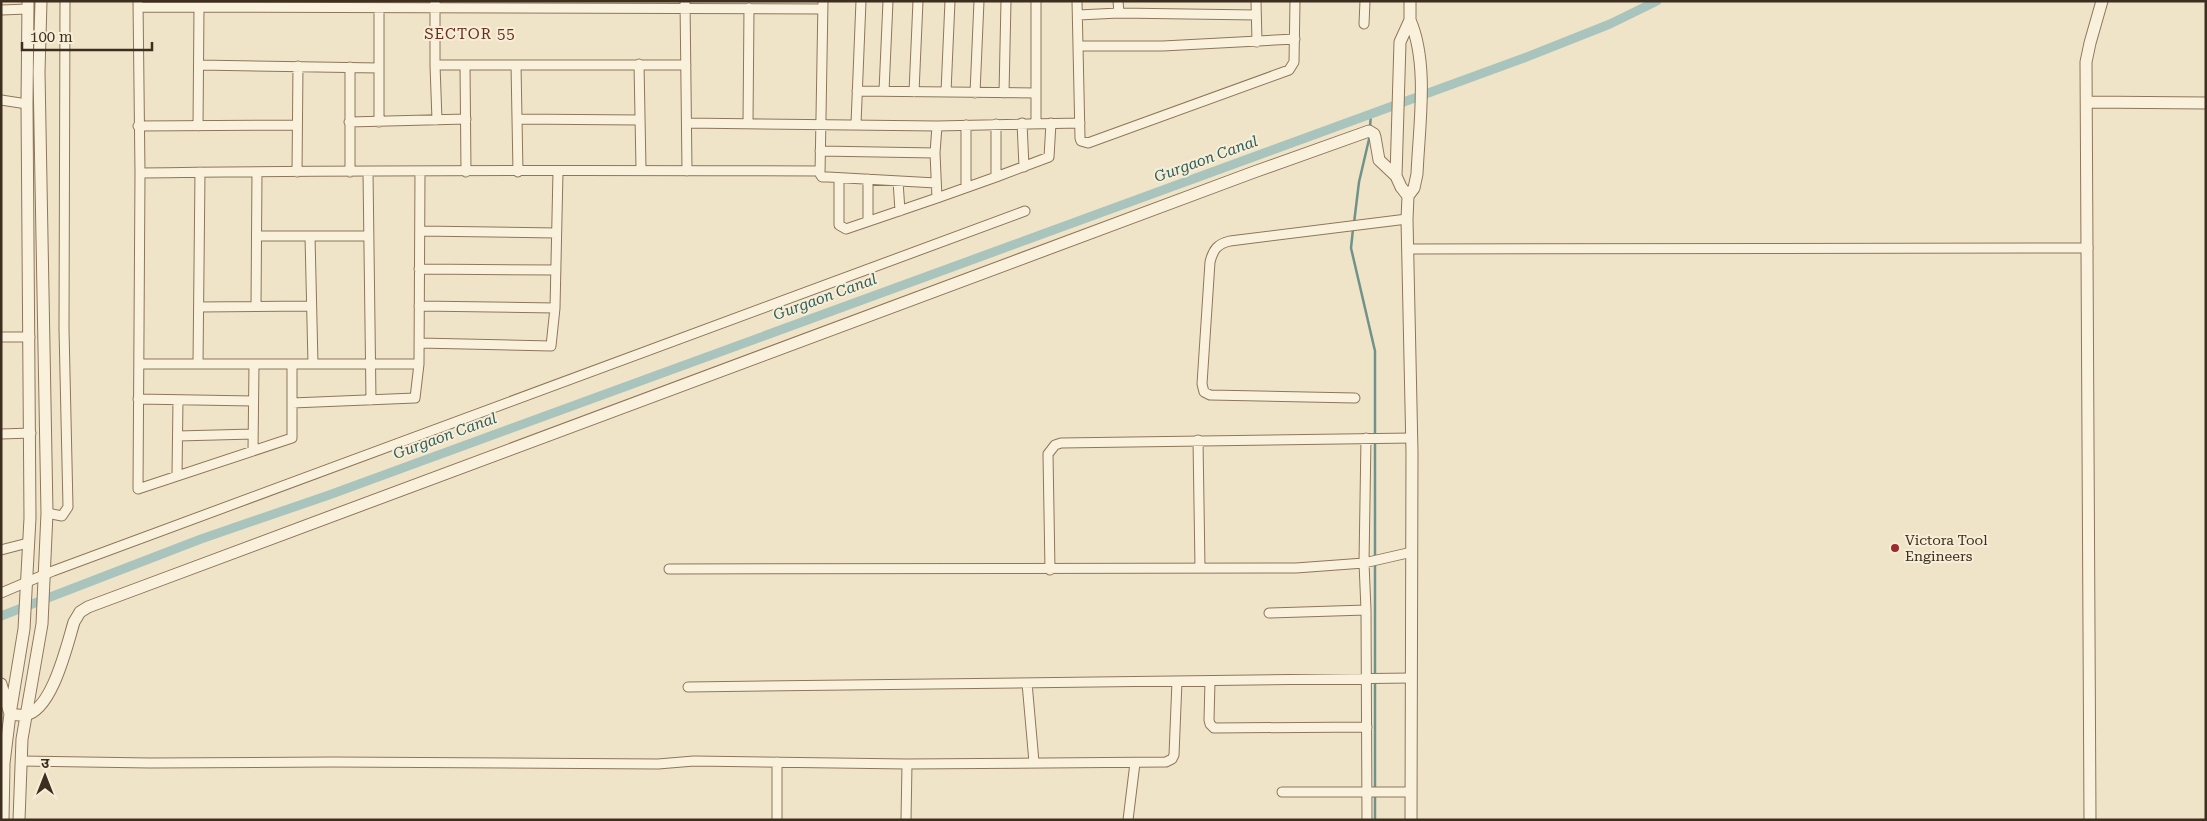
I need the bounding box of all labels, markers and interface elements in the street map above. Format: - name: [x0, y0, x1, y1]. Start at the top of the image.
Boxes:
- scale bar: [22, 20, 152, 52]
- district label: SECTOR 55: [424, 25, 516, 43]
- text: 100 m: [30, 28, 73, 46]
- water label: Gurgaon Canal: [1152, 132, 1261, 186]
- water label: Gurgaon Canal: [771, 270, 880, 324]
- water label: Gurgaon Canal: [391, 409, 500, 463]
- place label: Victora Tool Engineers: [1905, 532, 1988, 564]
- marker: Victora Tool Engineers: [1889, 542, 1901, 554]
- north arrow: [20, 751, 70, 801]
- text: उ: [41, 755, 50, 771]

